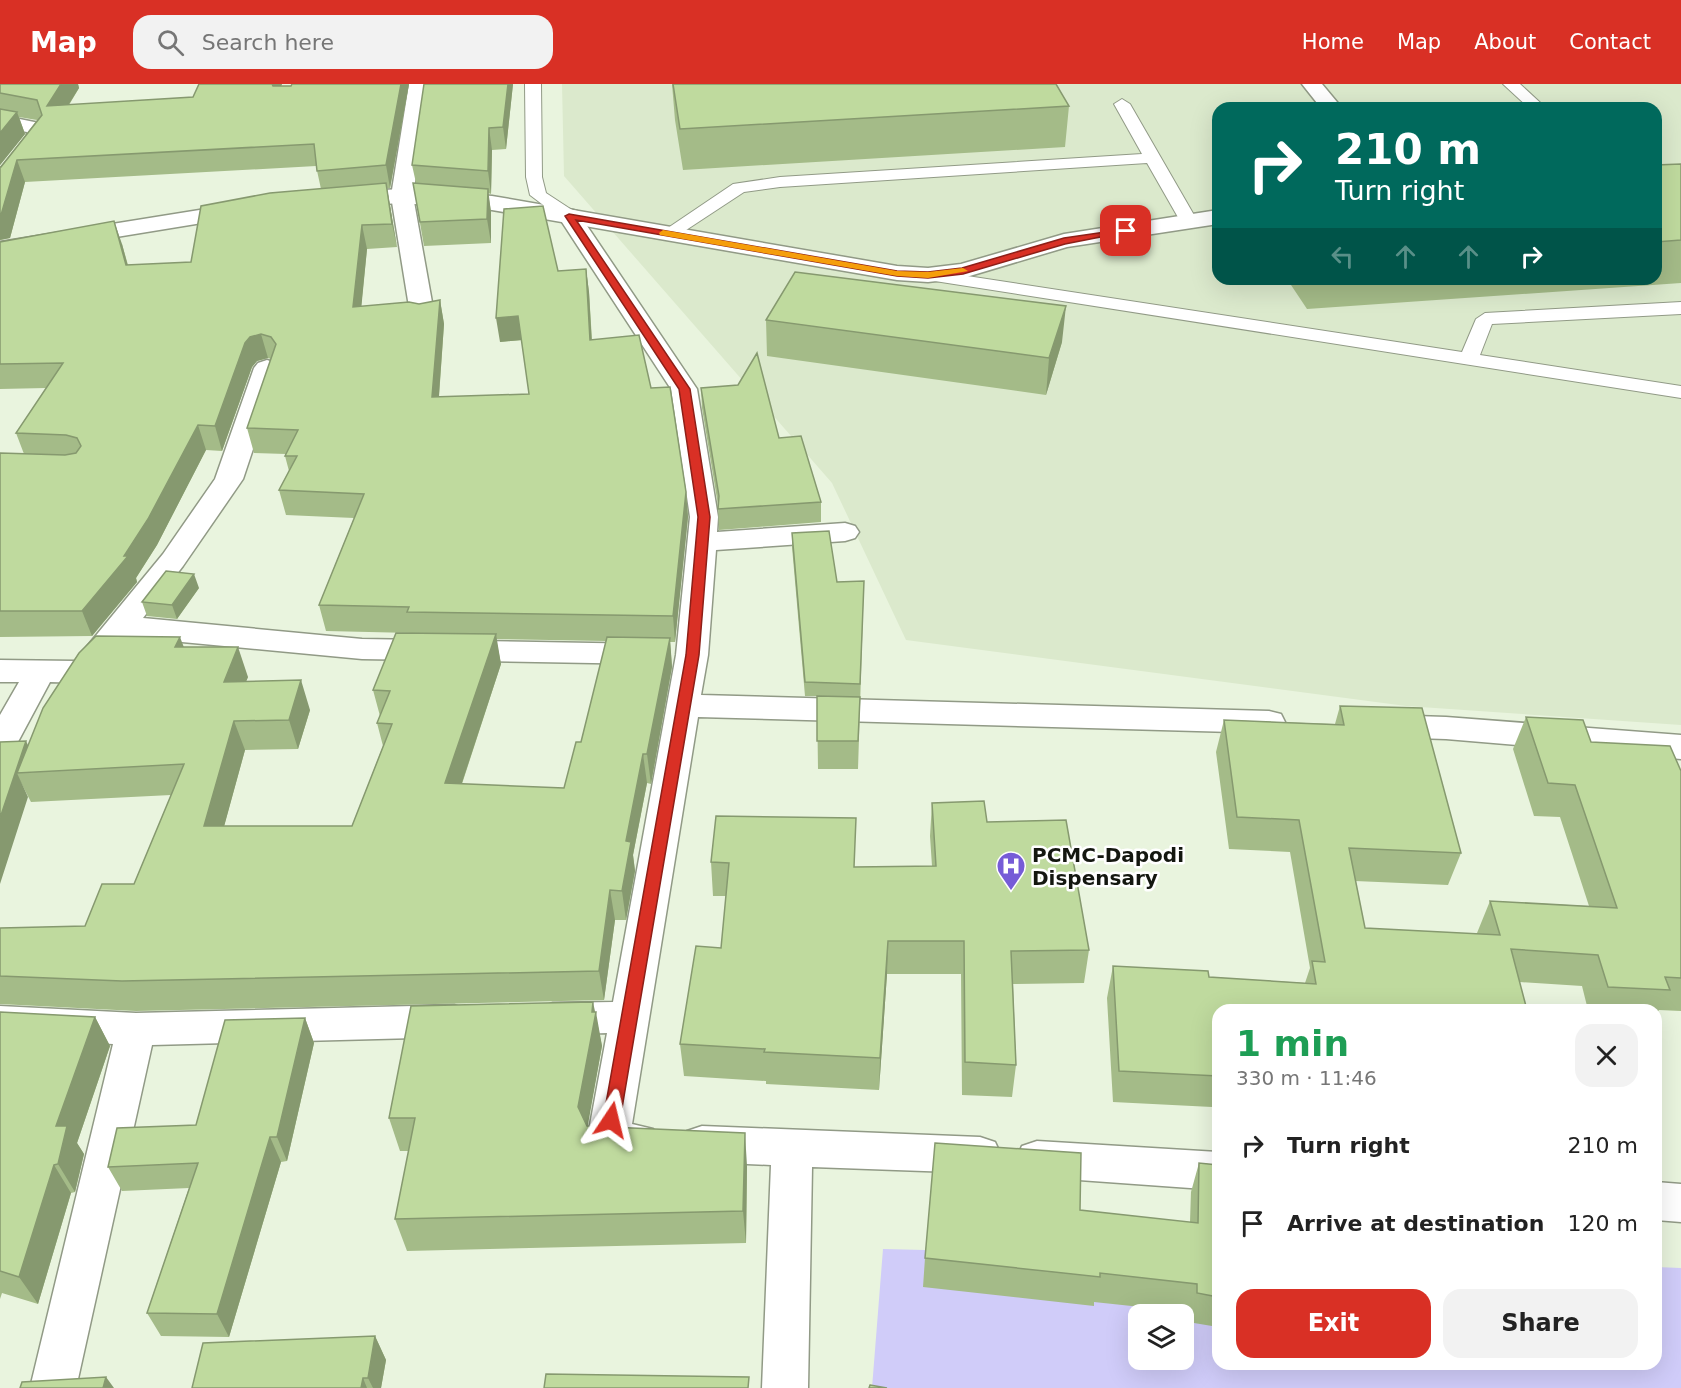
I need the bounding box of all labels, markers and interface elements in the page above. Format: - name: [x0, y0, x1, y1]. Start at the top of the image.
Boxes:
- search box: [133, 15, 553, 69]
- text: Map: [30, 26, 97, 59]
- icon: search: [154, 26, 187, 59]
- text: Search here: [202, 30, 334, 55]
- text: Home: [1302, 30, 1364, 54]
- text: Map: [1397, 30, 1441, 54]
- text: About: [1474, 30, 1536, 54]
- text: Contact: [1569, 30, 1651, 54]
- text: 210 m: [1335, 125, 1481, 174]
- icon: right: [1236, 126, 1314, 204]
- text: Turn right: [1335, 175, 1464, 206]
- pin: [1100, 205, 1151, 256]
- icon: arrive: [1109, 214, 1142, 247]
- icon: left: [1326, 240, 1359, 273]
- icon: ahead: [1389, 240, 1422, 273]
- icon: ahead: [1452, 240, 1485, 273]
- icon: right: [1515, 240, 1548, 273]
- place label: PCMC-Dapodi Dispensary: [1032, 843, 1184, 890]
- hospital icon: PCMC-Dapodi Dispensary: [995, 850, 1027, 892]
- text: 1 min: [1236, 1023, 1349, 1064]
- button: close: [1575, 1024, 1638, 1087]
- text: 330 m · 11:46: [1236, 1066, 1377, 1090]
- position arrow: [579, 1088, 643, 1152]
- icon: right: [1236, 1129, 1269, 1162]
- text: Turn right: [1287, 1133, 1410, 1158]
- text: 210 m: [1568, 1133, 1638, 1158]
- icon: arrive: [1236, 1207, 1269, 1240]
- text: Arrive at destination: [1287, 1211, 1544, 1236]
- text: 120 m: [1568, 1211, 1638, 1236]
- button: Exit: [1236, 1289, 1431, 1358]
- button: Share: [1443, 1289, 1638, 1358]
- map controls: [1128, 1304, 1194, 1370]
- button: layers: [1128, 1304, 1194, 1370]

